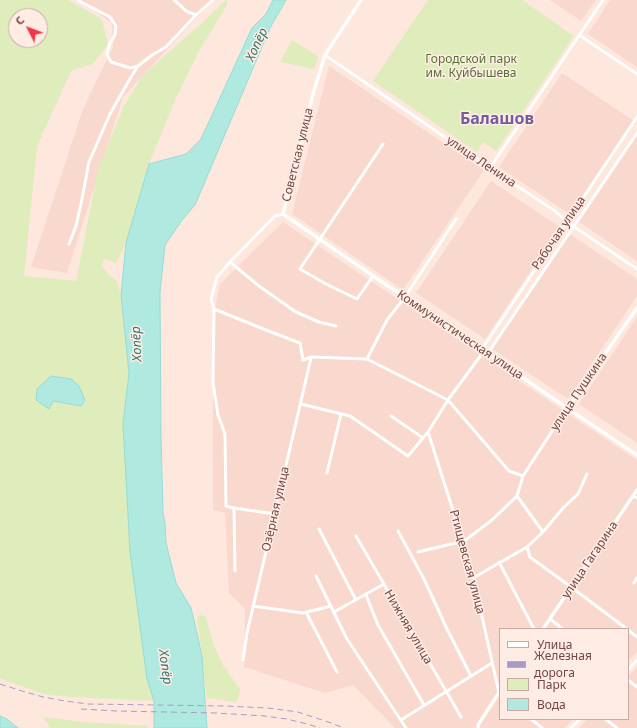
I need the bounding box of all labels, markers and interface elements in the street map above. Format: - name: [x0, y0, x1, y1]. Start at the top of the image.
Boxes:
- north arrow: [8, 8, 48, 48]
- text: С: [11, 13, 27, 28]
- water label: Хопёр: [242, 26, 272, 64]
- park label: Городской парк им. Куйбышева: [425, 53, 517, 81]
- street label: Советская улица: [279, 107, 317, 203]
- district label: Балашов: [460, 109, 534, 129]
- street label: улица Ленина: [443, 133, 519, 191]
- street label: Рабочая улица: [529, 193, 589, 273]
- street label: Коммунистическая улица: [394, 287, 526, 383]
- water label: Хопёр: [128, 326, 146, 362]
- street label: улица Пушкина: [548, 350, 610, 434]
- street label: Озёрная улица: [259, 465, 293, 553]
- street label: Ртищевская улица: [446, 508, 488, 616]
- street label: улица Гагарина: [559, 519, 621, 601]
- street label: Нижняя улица: [381, 587, 435, 667]
- legend: [499, 628, 629, 720]
- text: Улица: [537, 636, 572, 653]
- text: Железная дорога: [534, 647, 592, 681]
- water label: Хопёр: [155, 648, 175, 686]
- text: Парк: [537, 676, 566, 693]
- text: Вода: [537, 696, 566, 713]

